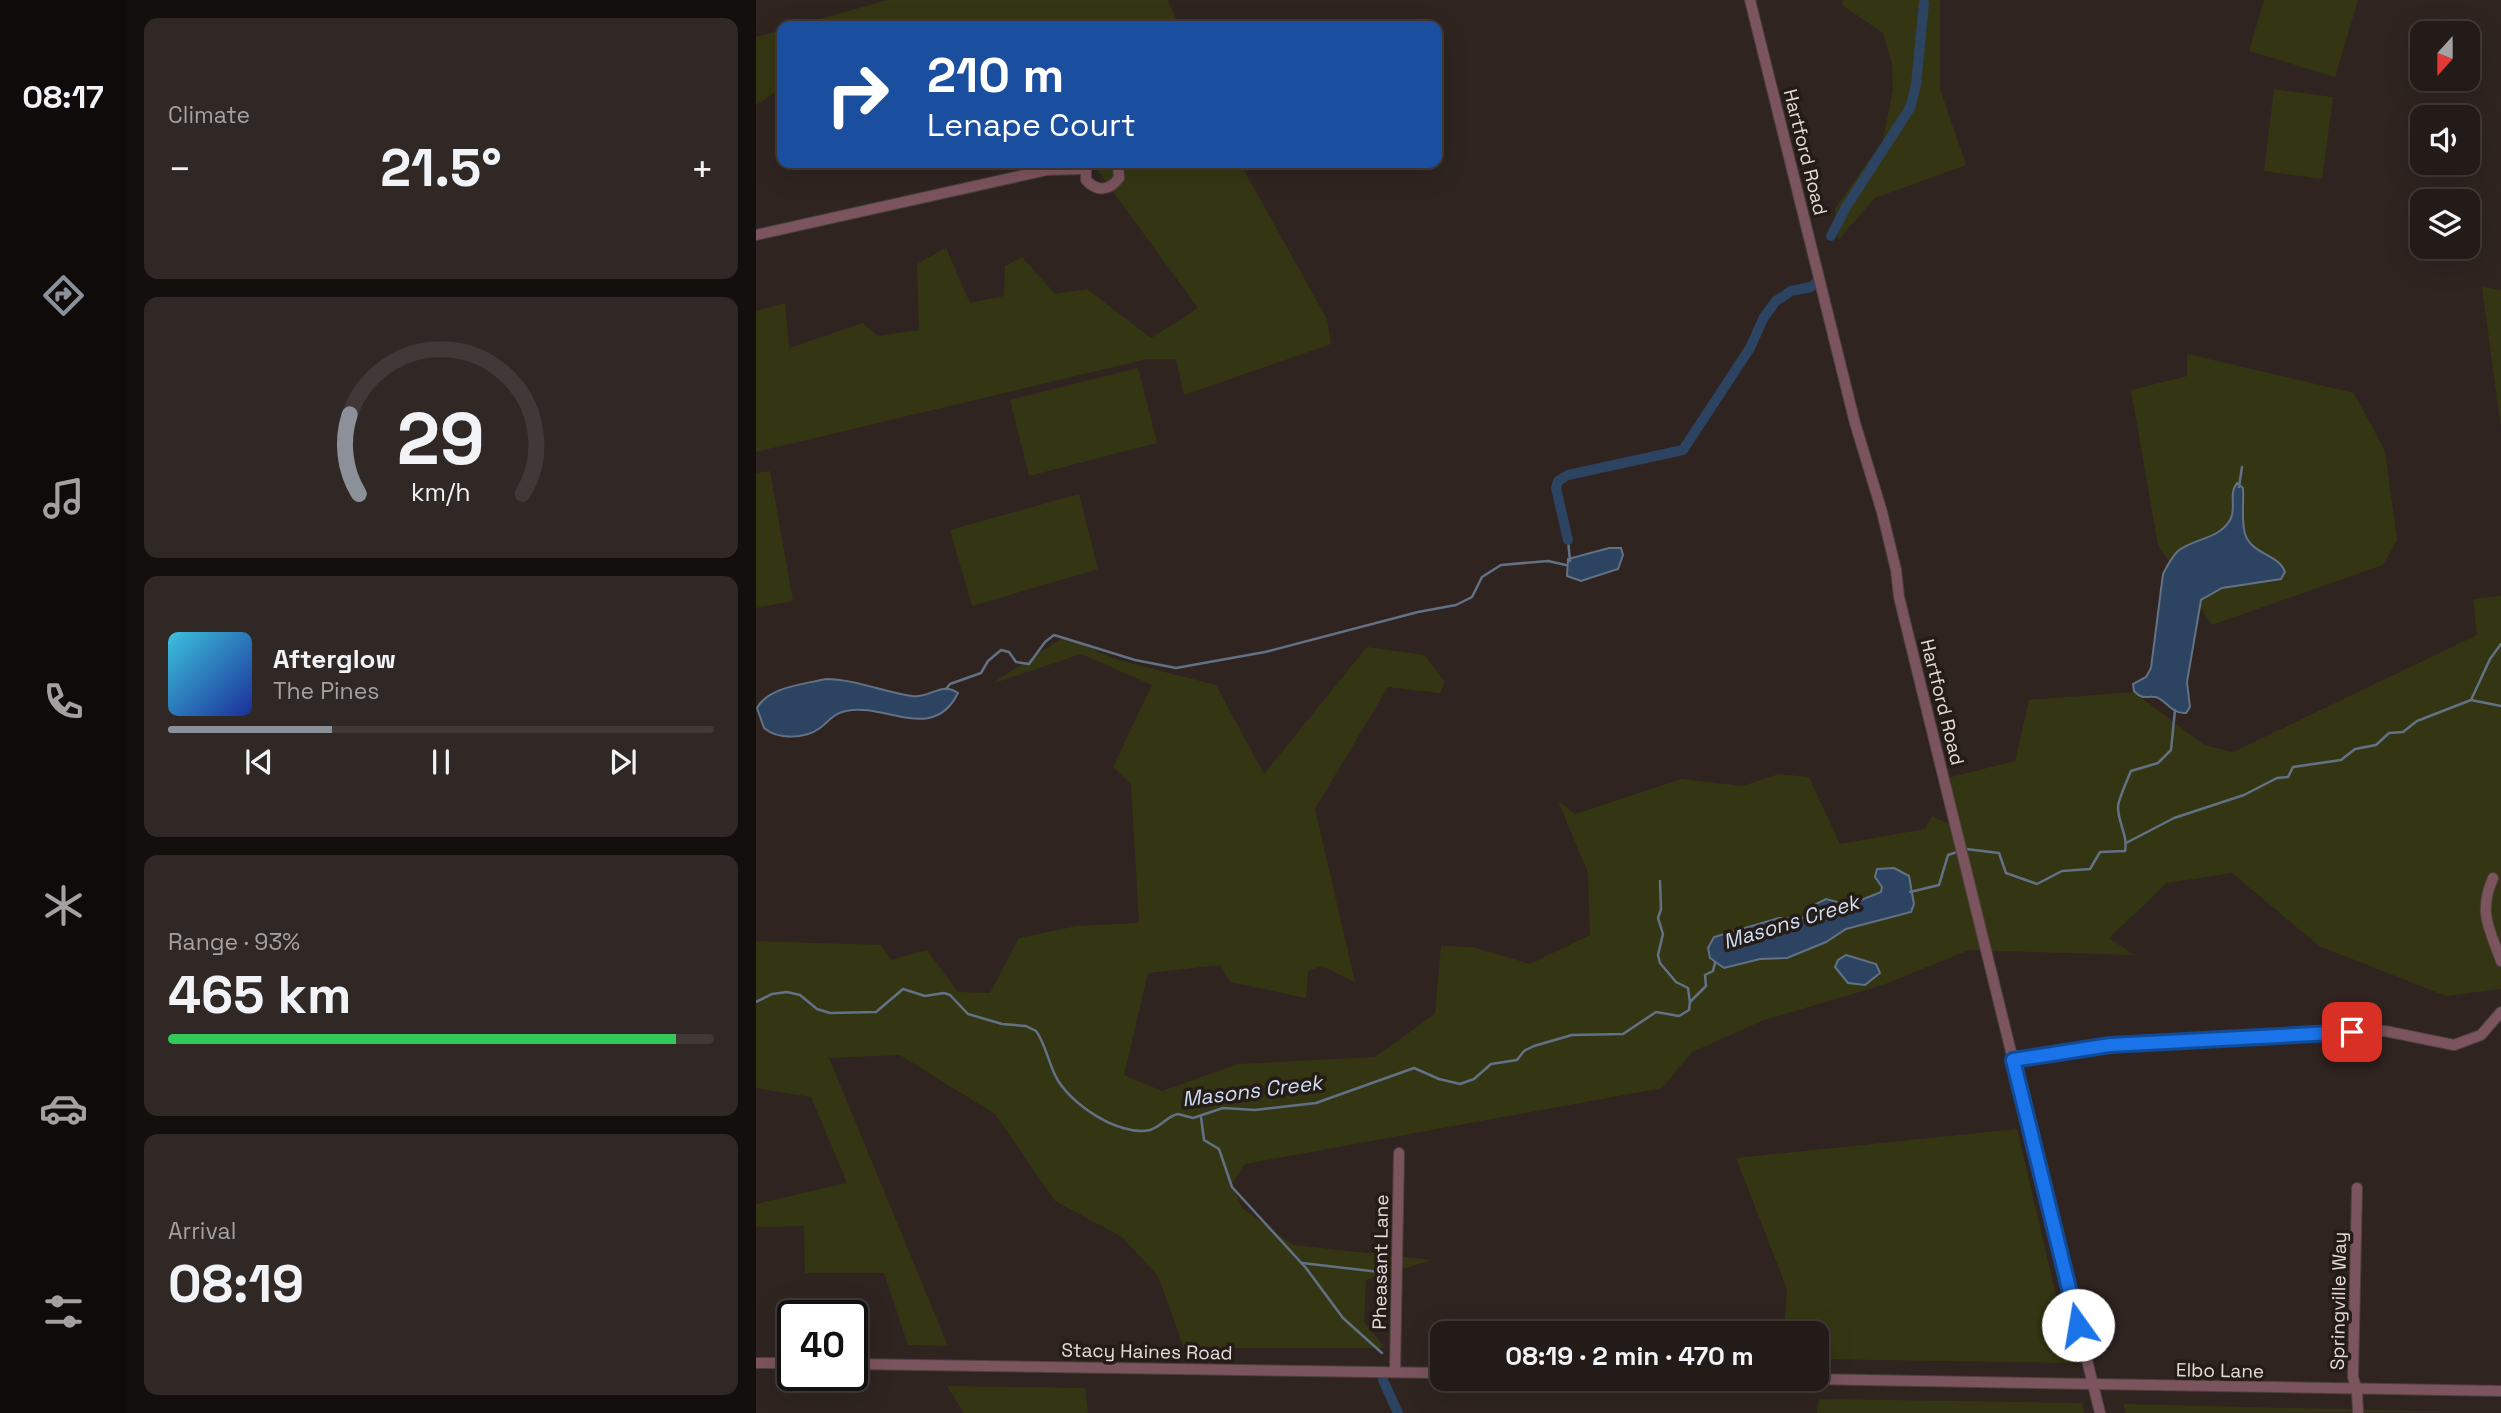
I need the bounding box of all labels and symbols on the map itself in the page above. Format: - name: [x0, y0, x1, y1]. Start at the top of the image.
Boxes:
- north arrow: [2410, 21, 2480, 91]
- street label: Hartford Road: [1778, 87, 1833, 218]
- street label: Hartford Road: [1915, 637, 1970, 768]
- water label: Masons Creek: [1720, 887, 1865, 955]
- pin: [2322, 1002, 2382, 1062]
- water label: Masons Creek: [1180, 1068, 1326, 1112]
- street label: Pheasant Lane: [1367, 1194, 1394, 1330]
- street label: Springville Way: [2325, 1232, 2352, 1370]
- position arrow: [2041, 1288, 2115, 1362]
- speed limit sign: 40: [777, 1300, 868, 1391]
- street label: Stacy Haines Road: [1061, 1338, 1233, 1365]
- street label: Elbo Lane: [2176, 1357, 2264, 1384]

